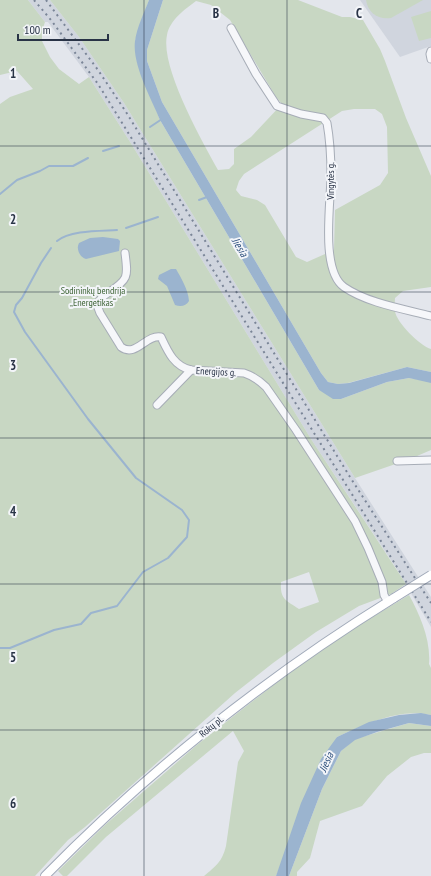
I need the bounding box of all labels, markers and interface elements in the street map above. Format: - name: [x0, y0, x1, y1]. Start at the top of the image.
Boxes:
- text: B: [213, 5, 219, 22]
- text: C: [356, 5, 362, 22]
- scale bar: [18, 16, 108, 42]
- text: 100 m: [24, 22, 51, 37]
- text: 1: [10, 65, 16, 82]
- street label: Vingytės g.: [324, 162, 337, 201]
- text: 2: [10, 211, 16, 228]
- water label: Jiesia: [228, 234, 251, 260]
- park label: Sodininkų bendrija „Energetikas“: [61, 284, 125, 309]
- text: 3: [10, 357, 16, 374]
- street label: Energijos g.: [196, 364, 237, 379]
- text: 4: [10, 503, 17, 520]
- text: 5: [10, 649, 16, 666]
- street label: Rokų pl.: [197, 713, 226, 740]
- water label: Jiesia: [315, 749, 337, 775]
- text: 6: [10, 795, 16, 812]

